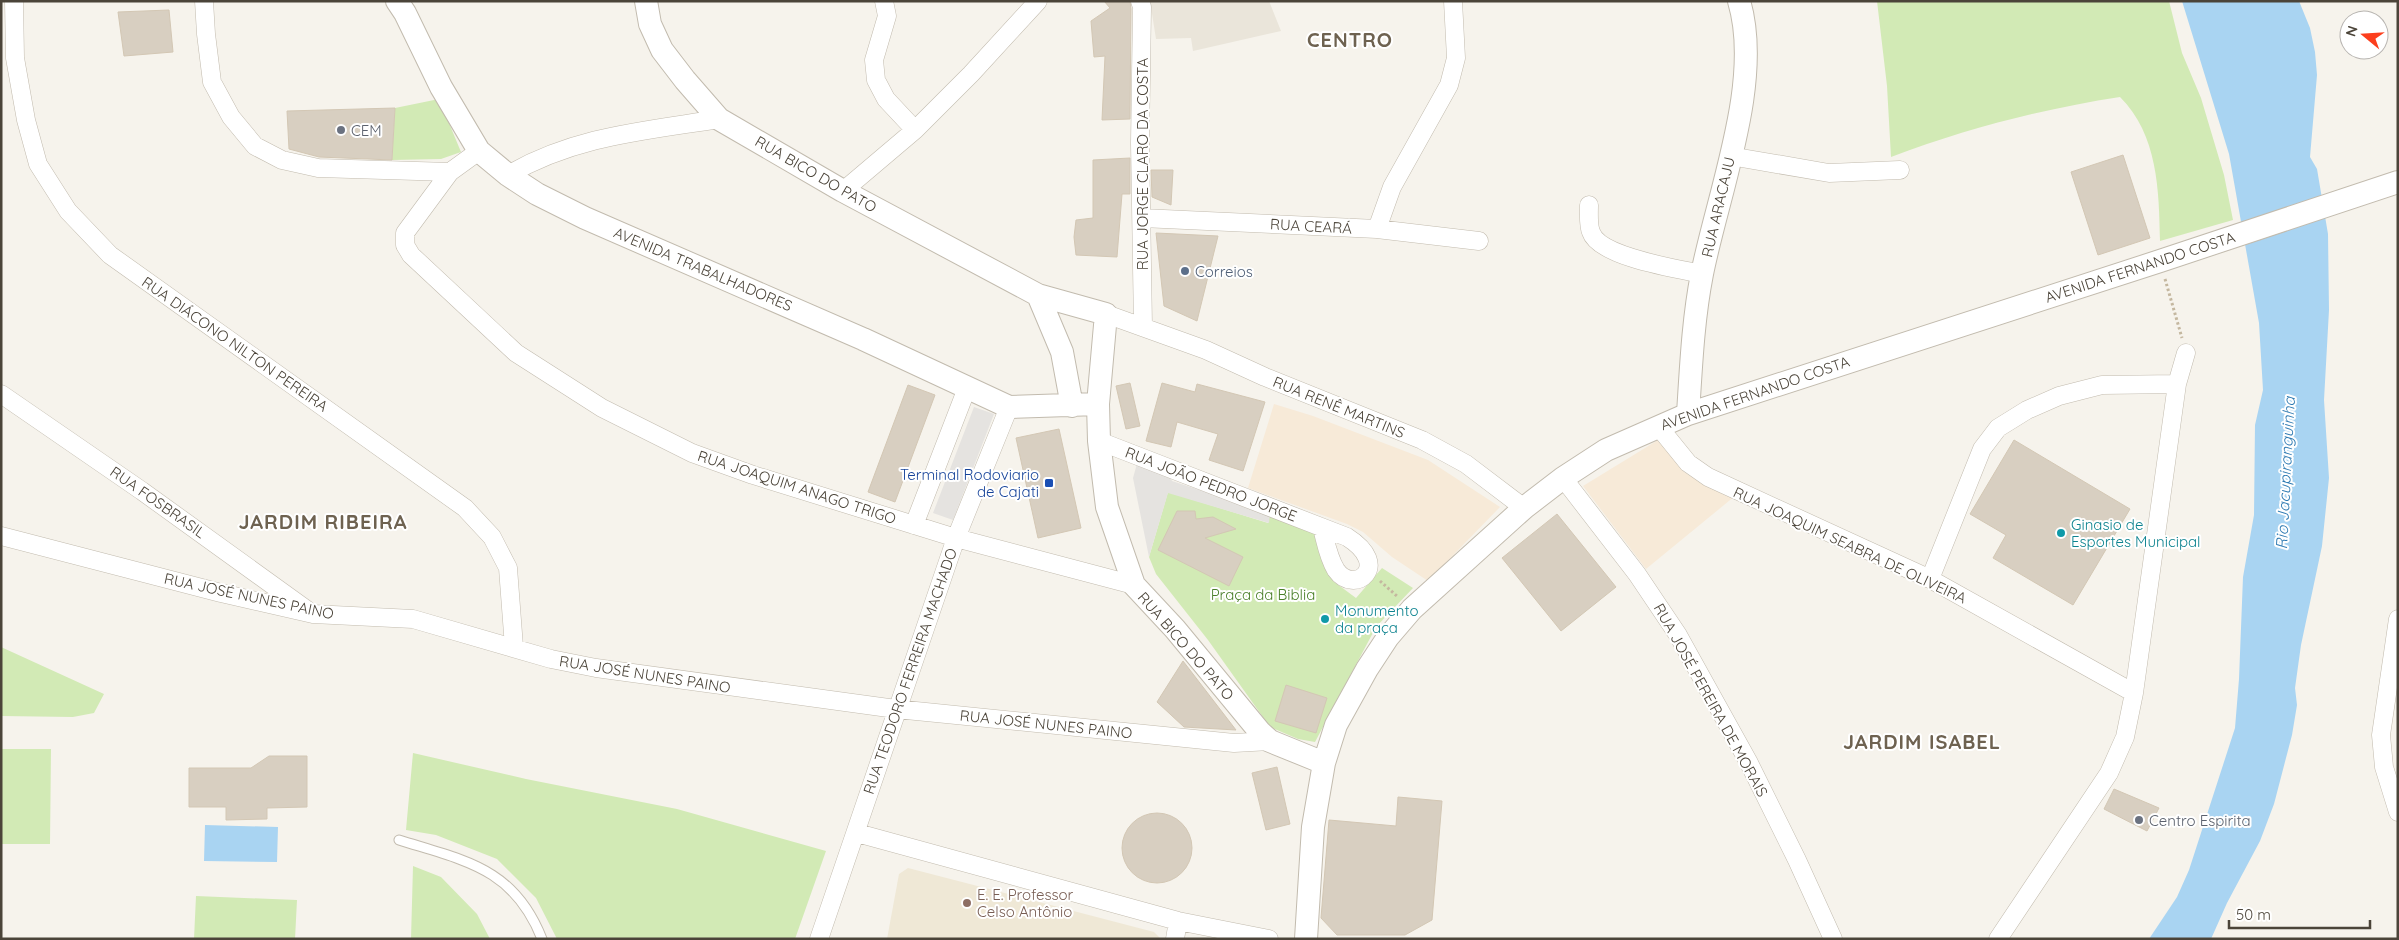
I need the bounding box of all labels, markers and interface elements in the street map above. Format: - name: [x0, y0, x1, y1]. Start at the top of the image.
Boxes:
- north arrow: [2339, 10, 2389, 60]
- text: N: [2341, 23, 2362, 39]
- district label: CENTRO: [1307, 27, 1393, 52]
- street label: RUA JORGE CLARO DA COSTA: [1133, 57, 1152, 270]
- place label: CEM: [351, 121, 382, 140]
- marker: CEM: [335, 124, 347, 136]
- street label: RUA BICO DO PATO: [752, 131, 880, 217]
- street label: RUA ARACAJU: [1697, 155, 1739, 259]
- street label: RUA CEARÁ: [1270, 214, 1353, 238]
- street label: AVENIDA TRABALHADORES: [611, 223, 795, 315]
- street label: AVENIDA FERNANDO COSTA: [2043, 227, 2238, 307]
- place label: Correios: [1195, 262, 1253, 281]
- marker: Correios: [1179, 265, 1191, 277]
- street label: RUA DIÁCONO NILTON PEREIRA: [138, 272, 332, 416]
- street label: AVENIDA FERNANDO COSTA: [1658, 352, 1852, 434]
- street label: RUA RENÊ MARTINS: [1270, 372, 1408, 442]
- water label: Rio Jacupiranguinha: [2271, 395, 2299, 550]
- street label: RUA JOÃO PEDRO JORGE: [1122, 442, 1300, 526]
- street label: RUA JOAQUIM ANAGO TRIGO: [695, 446, 899, 528]
- street label: RUA FOSBRASIL: [107, 462, 209, 542]
- place label: Terminal Rodoviario de Cajati: [900, 465, 1039, 501]
- marker: Terminal Rodoviario de Cajati: [1043, 477, 1055, 489]
- street label: RUA JOAQUIM SEABRA DE OLIVEIRA: [1730, 482, 1970, 608]
- district label: JARDIM RIBEIRA: [239, 509, 407, 534]
- place label: Ginasio de Esportes Municipal: [2071, 515, 2201, 551]
- marker: Ginasio de Esportes Municipal: [2055, 527, 2067, 539]
- street label: RUA TEODORO FERREIRA MACHADO: [859, 545, 961, 797]
- street label: RUA JOSÉ NUNES PAINO: [162, 569, 336, 623]
- park label: Praça da Biblia: [1211, 585, 1315, 604]
- street label: RUA BICO DO PATO: [1134, 588, 1238, 704]
- street label: RUA JOSÉ PEREIRA DE MORAIS: [1650, 600, 1772, 800]
- place label: Monumento da praça: [1335, 601, 1419, 637]
- marker: Monumento da praça: [1319, 613, 1331, 625]
- street label: RUA JOSÉ NUNES PAINO: [558, 651, 732, 697]
- street label: RUA JOSÉ NUNES PAINO: [959, 705, 1133, 743]
- district label: JARDIM ISABEL: [1843, 729, 2001, 754]
- place label: Centro Espirita: [2149, 811, 2251, 830]
- marker: Centro Espirita: [2133, 814, 2145, 826]
- place label: E. E. Professor Celso Antônio: [977, 885, 1074, 921]
- marker: E. E. Professor Celso Antônio: [961, 897, 973, 909]
- scale bar: [2229, 898, 2370, 930]
- text: 50 m: [2236, 905, 2271, 924]

